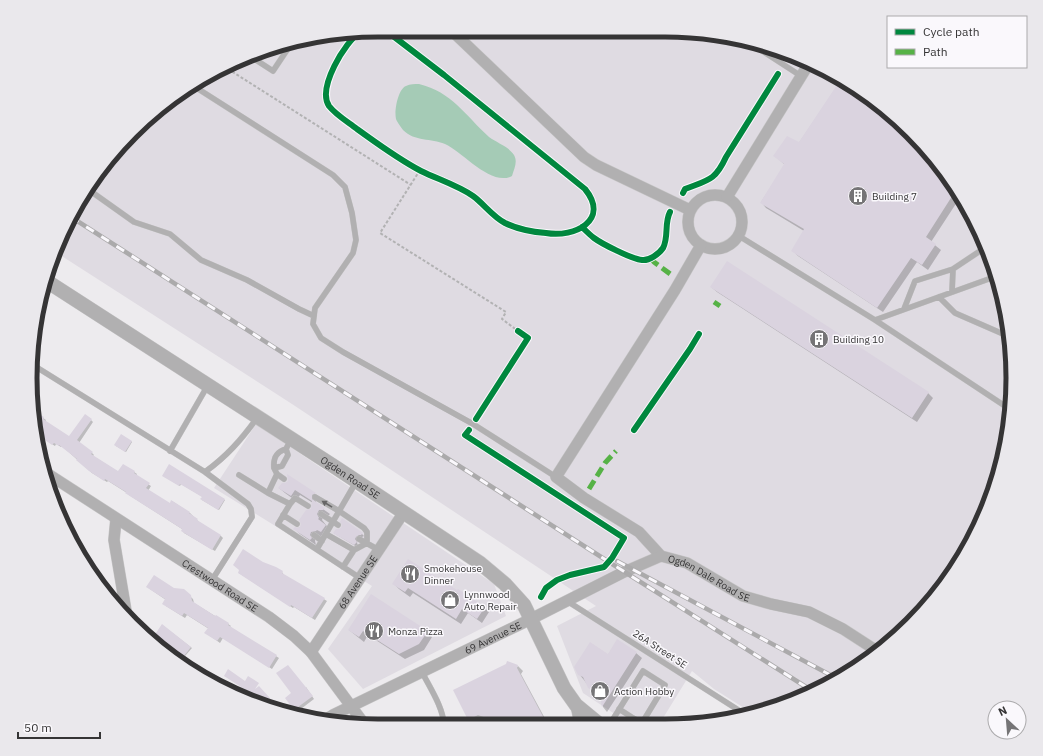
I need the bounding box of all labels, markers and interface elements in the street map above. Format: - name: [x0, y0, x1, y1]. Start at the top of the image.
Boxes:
- legend: [887, 16, 1027, 68]
- text: Cycle path: [923, 24, 980, 39]
- text: Path: [923, 44, 948, 59]
- building icon: Building 7: [847, 185, 869, 207]
- place label: Building 7: [872, 190, 917, 203]
- building icon: Building 10: [808, 328, 830, 350]
- place label: Building 10: [833, 333, 884, 346]
- street label: Ogden Road SE: [318, 453, 383, 502]
- one-way arrow: [321, 500, 333, 507]
- street label: Ogden Dale Road SE: [667, 552, 752, 604]
- street label: 68 Avenue SE: [335, 553, 380, 611]
- street label: Crestwood Road SE: [180, 556, 261, 615]
- place label: Smokehouse Dinner: [424, 562, 483, 587]
- restaurant icon: Smokehouse Dinner: [399, 563, 421, 585]
- place label: Lynnwood Auto Repair: [464, 588, 517, 613]
- shop icon: Lynnwood Auto Repair: [439, 589, 461, 611]
- street label: 69 Avenue SE: [462, 618, 524, 657]
- restaurant icon: Monza Pizza: [363, 620, 385, 642]
- place label: Monza Pizza: [388, 625, 444, 638]
- street label: 26A Street SE: [630, 627, 690, 671]
- shop icon: Action Hobby: [589, 680, 611, 702]
- place label: Action Hobby: [614, 685, 674, 698]
- north arrow: [987, 700, 1027, 740]
- text: N: [996, 703, 1009, 719]
- scale bar: [18, 714, 100, 740]
- text: 50 m: [24, 720, 52, 735]

